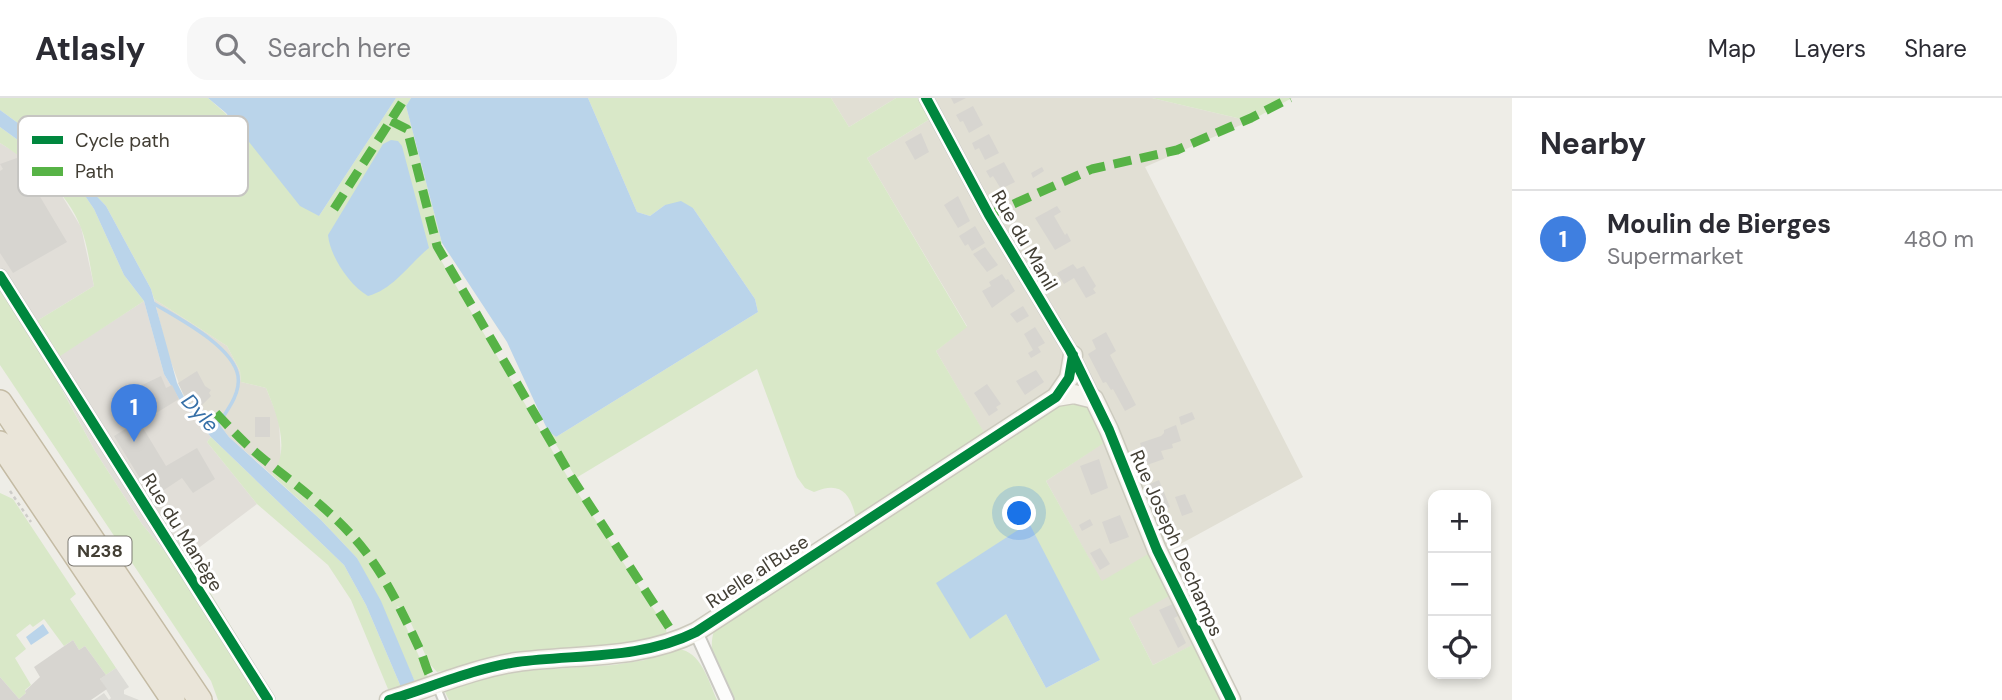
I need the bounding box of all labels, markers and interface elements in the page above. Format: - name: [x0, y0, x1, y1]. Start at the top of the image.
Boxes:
- search box: [187, 17, 677, 80]
- text: Atlasly: [35, 27, 145, 70]
- icon: search: [211, 29, 249, 67]
- text: Search here: [267, 31, 411, 65]
- text: Map: [1708, 33, 1756, 64]
- text: Layers: [1794, 33, 1866, 64]
- text: Share: [1904, 33, 1967, 64]
- legend: [18, 116, 248, 196]
- text: Nearby: [1540, 124, 1646, 163]
- text: Cycle path: [75, 128, 170, 153]
- text: Path: [75, 159, 114, 184]
- street label: Rue du Manil: [986, 186, 1063, 295]
- text: Moulin de Bierges: [1607, 207, 1831, 241]
- text: 1: [1559, 224, 1567, 254]
- text: 480 m: [1904, 224, 1974, 254]
- text: Supermarket: [1607, 241, 1743, 271]
- pin: 1: [111, 384, 157, 442]
- water label: Dyle: [175, 388, 225, 438]
- street label: Rue Joseph Dechamps: [1124, 446, 1229, 640]
- street label: Rue du Manège: [136, 468, 229, 596]
- map controls: [1428, 490, 1491, 679]
- button: +: [1428, 490, 1491, 553]
- your location: [1002, 496, 1036, 530]
- street label: Ruelle al'Buse: [701, 529, 813, 614]
- road number: N238: [68, 536, 132, 565]
- button: −: [1428, 553, 1491, 616]
- button: locate: [1428, 616, 1491, 679]

